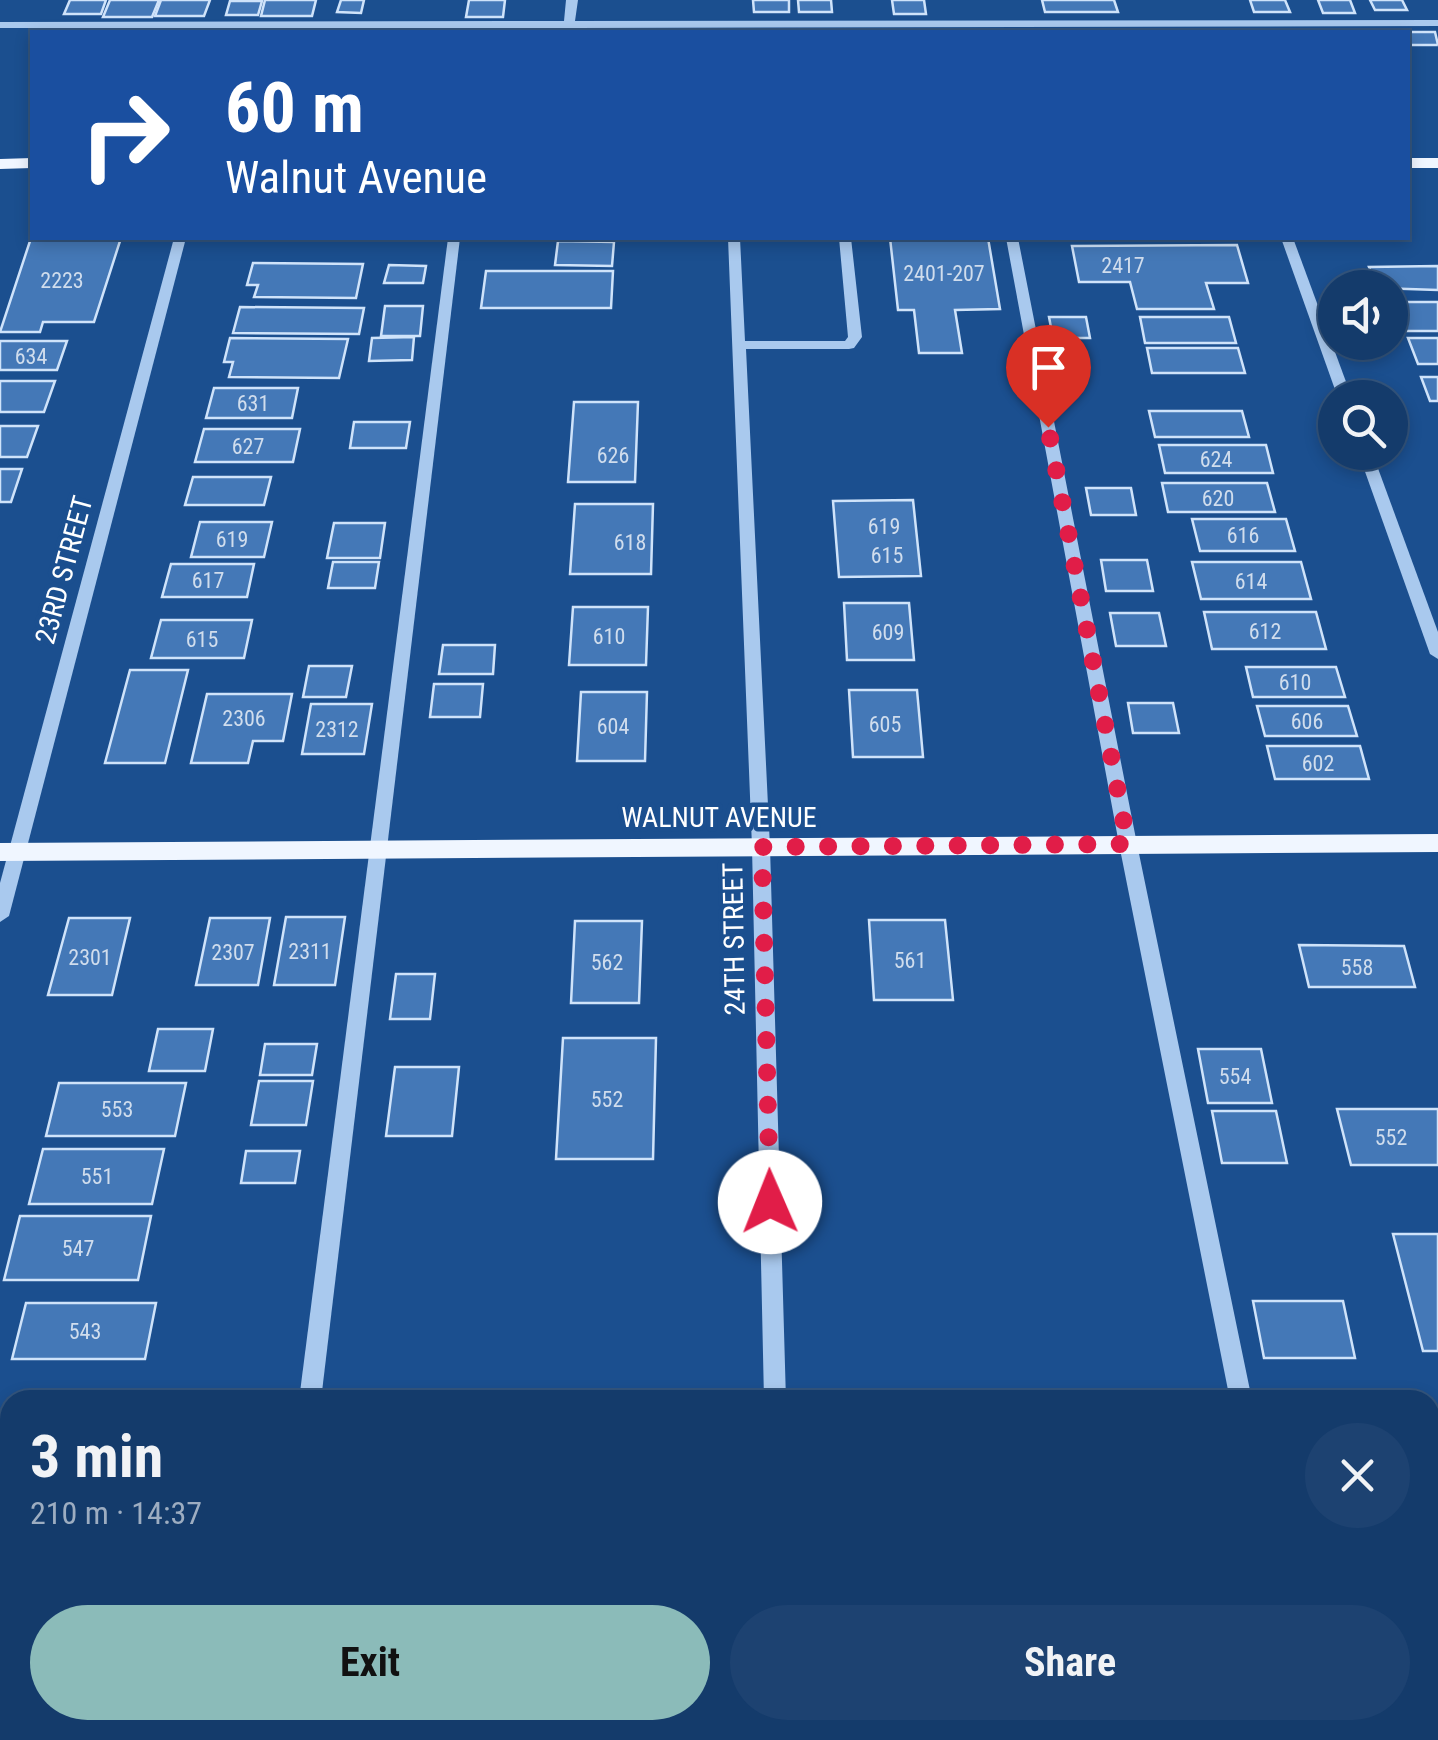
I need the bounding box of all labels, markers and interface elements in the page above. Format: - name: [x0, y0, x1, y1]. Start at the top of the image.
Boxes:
- text: 60 m: [225, 67, 364, 149]
- icon: right: [60, 70, 190, 200]
- text: Walnut Avenue: [225, 151, 487, 204]
- house number: 2417: [1101, 253, 1145, 278]
- house number: 2401-207: [903, 261, 985, 286]
- house number: 2223: [40, 268, 84, 293]
- map controls: [1318, 270, 1408, 470]
- button: sound: [1318, 270, 1408, 360]
- pin: [1006, 325, 1091, 428]
- icon: arrive: [1021, 340, 1076, 395]
- house number: 634: [15, 344, 47, 369]
- button: search: [1318, 380, 1408, 470]
- house number: 631: [237, 391, 269, 416]
- house number: 627: [232, 434, 264, 459]
- house number: 626: [597, 443, 629, 468]
- house number: 624: [1200, 447, 1232, 472]
- house number: 620: [1202, 486, 1234, 511]
- street label: 23RD STREET: [28, 493, 100, 647]
- house number: 619: [868, 514, 900, 539]
- house number: 616: [1227, 523, 1259, 548]
- house number: 619: [216, 527, 248, 552]
- house number: 618: [614, 530, 646, 555]
- house number: 615: [871, 543, 903, 568]
- house number: 617: [192, 568, 224, 593]
- house number: 614: [1235, 569, 1267, 594]
- house number: 612: [1249, 619, 1281, 644]
- house number: 609: [872, 620, 904, 645]
- house number: 610: [593, 624, 625, 649]
- house number: 615: [186, 627, 218, 652]
- house number: 610: [1279, 670, 1311, 695]
- house number: 2306: [222, 706, 266, 731]
- house number: 606: [1291, 709, 1323, 734]
- house number: 605: [869, 712, 901, 737]
- house number: 604: [597, 714, 629, 739]
- house number: 2312: [315, 717, 359, 742]
- house number: 602: [1302, 751, 1334, 776]
- street label: WALNUT AVENUE: [621, 801, 817, 834]
- street label: 24TH STREET: [716, 862, 752, 1016]
- house number: 2311: [288, 939, 332, 964]
- house number: 2307: [211, 940, 255, 965]
- house number: 2301: [68, 945, 112, 970]
- house number: 561: [894, 948, 926, 973]
- house number: 562: [591, 950, 623, 975]
- house number: 558: [1341, 955, 1373, 980]
- house number: 554: [1219, 1064, 1251, 1089]
- house number: 552: [591, 1087, 623, 1112]
- house number: 553: [101, 1097, 133, 1122]
- house number: 552: [1375, 1125, 1407, 1150]
- position arrow: [718, 1150, 822, 1254]
- house number: 551: [81, 1164, 113, 1189]
- house number: 547: [62, 1236, 94, 1261]
- house number: 543: [69, 1319, 101, 1344]
- text: 3 min: [30, 1421, 163, 1492]
- button: close: [1305, 1423, 1410, 1528]
- text: 210 m · 14:37: [30, 1494, 202, 1532]
- button: Exit: [30, 1605, 710, 1720]
- button: Share: [730, 1605, 1410, 1720]

